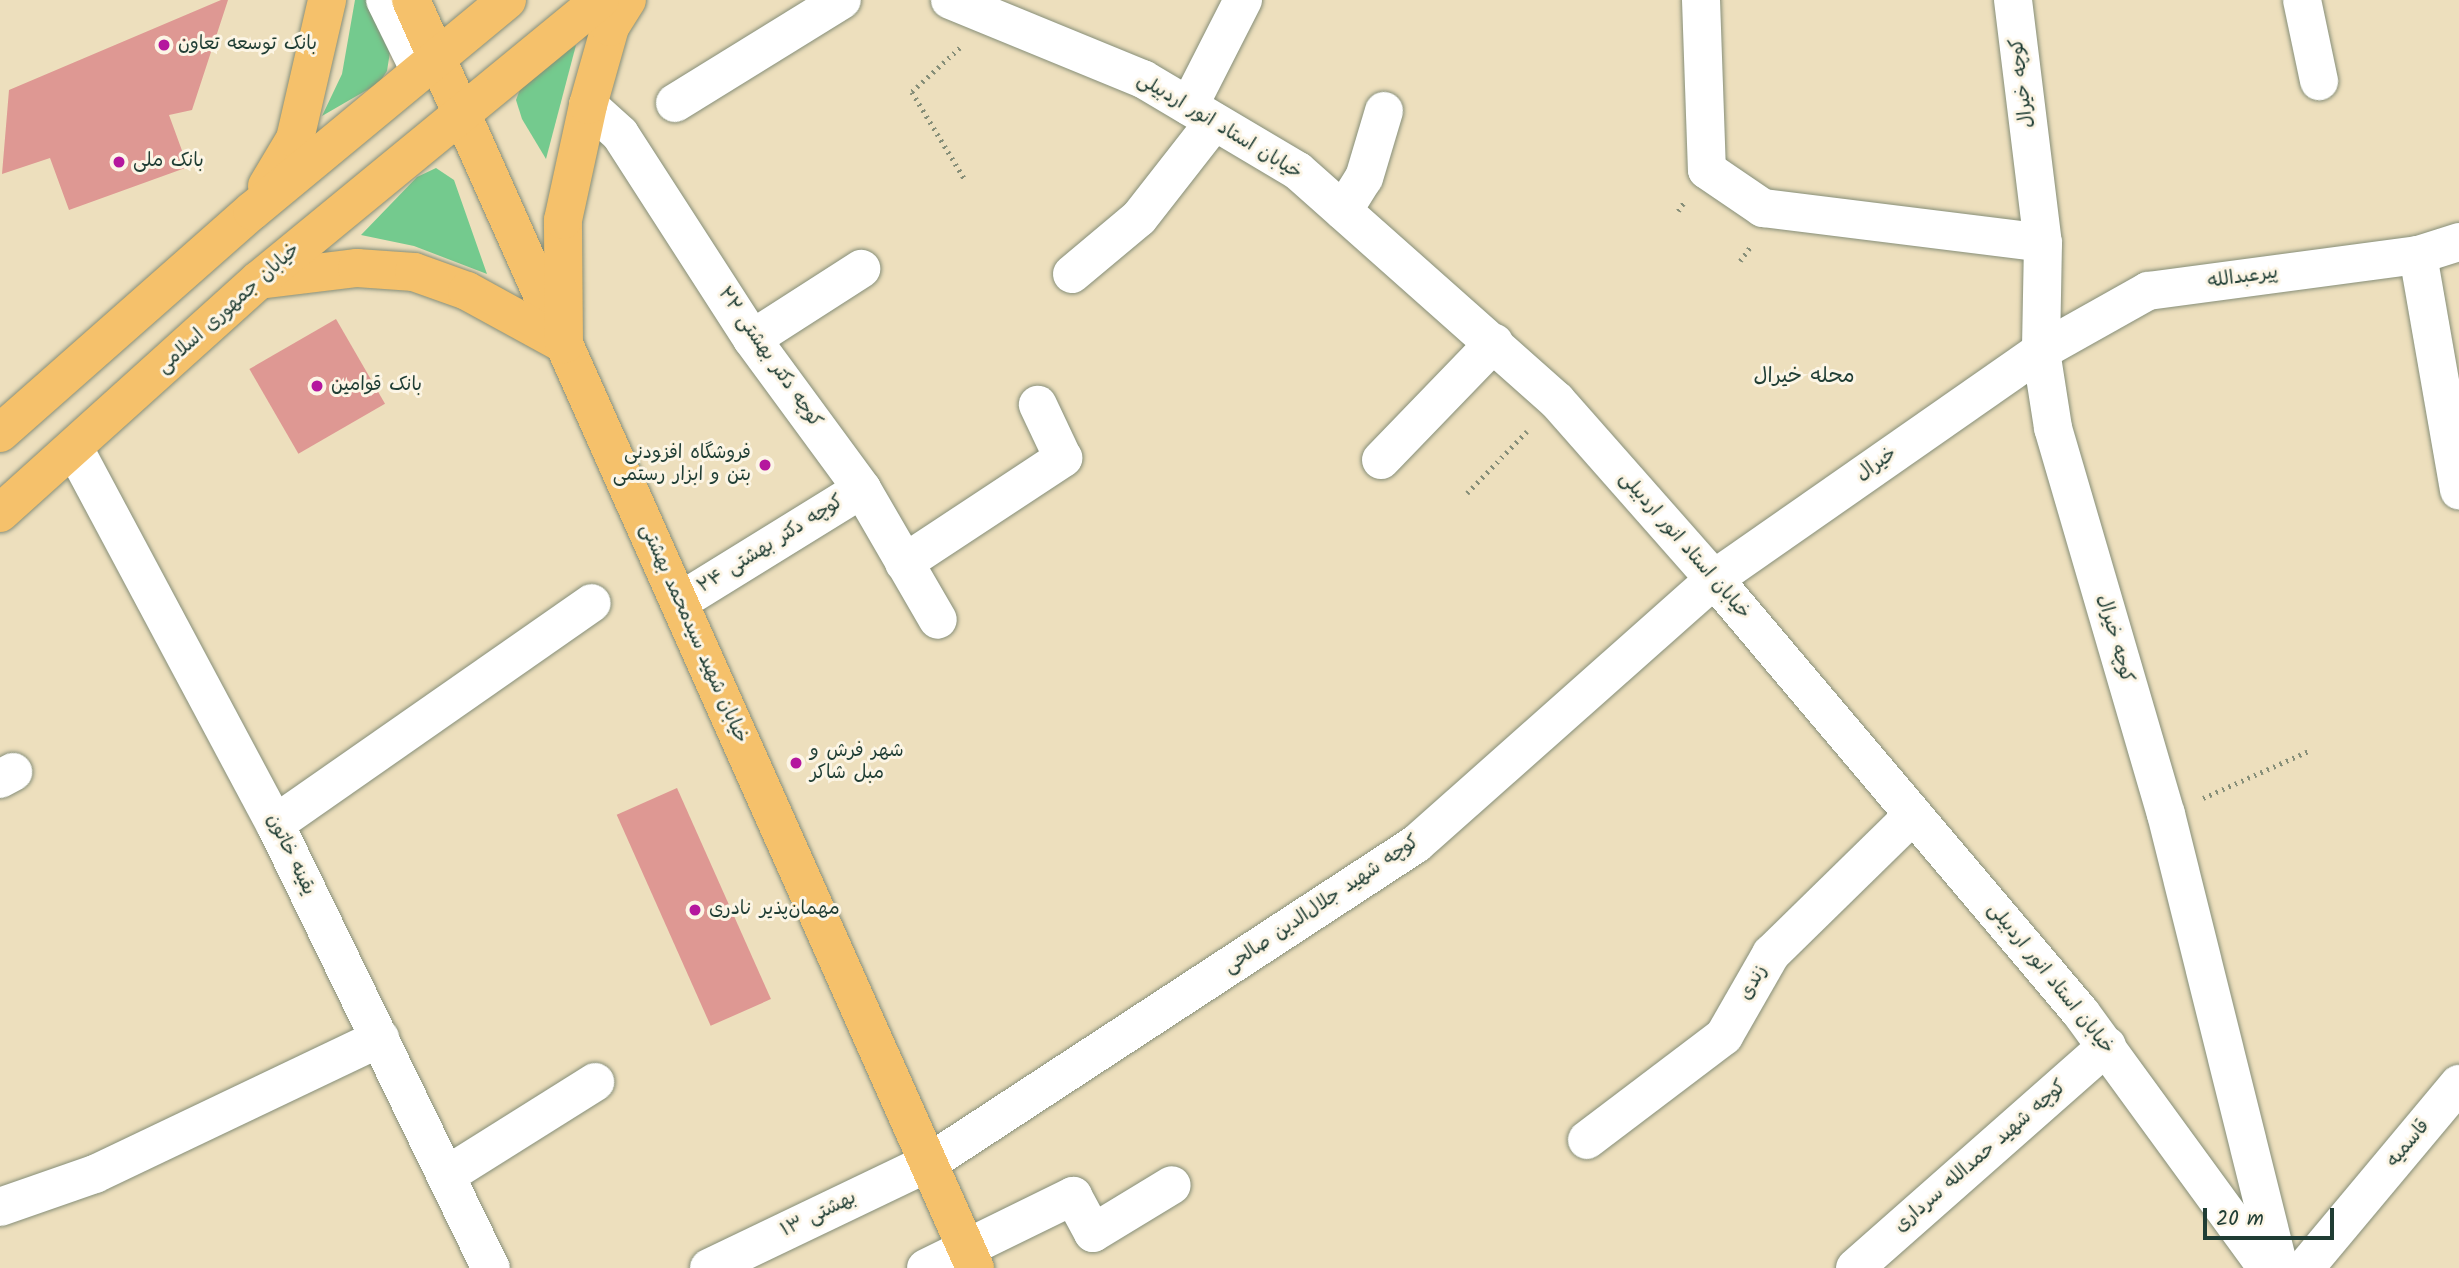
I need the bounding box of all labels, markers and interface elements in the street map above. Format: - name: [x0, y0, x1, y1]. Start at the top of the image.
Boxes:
- place label: بانک توسعه تعاون: [178, 34, 317, 56]
- marker: بانک توسعه تعاون: [156, 37, 172, 53]
- street label: کوچه خیرال: [2006, 37, 2040, 129]
- street label: خیابان استاد انور اردبیلی: [1133, 69, 1305, 185]
- place label: بانک ملی: [133, 151, 204, 173]
- marker: بانک ملی: [111, 154, 127, 170]
- street label: خیابان جمهوری اسلامی: [153, 239, 305, 379]
- street label: پیرعبدالله: [2206, 262, 2280, 294]
- street label: کوچه دکتر بهشتی ۲۲: [712, 283, 826, 433]
- district label: محله خیرال: [1753, 364, 1855, 390]
- place label: بانک قوامین: [331, 375, 422, 397]
- marker: بانک قوامین: [309, 378, 325, 394]
- place label: فروشگاه افزودنی بتن و ابزار رستمی: [613, 443, 751, 487]
- street label: خیرال: [1852, 443, 1902, 487]
- marker: فروشگاه افزودنی بتن و ابزار رستمی: [757, 457, 773, 473]
- street label: خیابان استاد انور اردبیلی: [1614, 468, 1754, 624]
- street label: کوچه دکتر بهشتی ۲۴: [694, 491, 848, 599]
- street label: خیابان شهید سیدمحمد بهشتی: [634, 521, 752, 747]
- street label: کوچه خیرال: [2091, 592, 2137, 686]
- place label: شهر فرش و مبل شاکر: [810, 741, 904, 785]
- marker: شهر فرش و مبل شاکر: [788, 755, 804, 771]
- street label: یقینه خاتون: [261, 811, 319, 899]
- street label: کوچه شهید جلال‌الدین صالحی: [1220, 831, 1424, 979]
- place label: مهمان‌پذیر نادری: [709, 899, 840, 921]
- street label: خیابان استاد انور اردبیلی: [1982, 899, 2118, 1059]
- marker: مهمان‌پذیر نادری: [687, 902, 703, 918]
- street label: زندی: [1735, 961, 1773, 1005]
- street label: کوچه شهید حمدالله سرداری: [1890, 1076, 2072, 1238]
- street label: قاسمیه: [2383, 1116, 2435, 1172]
- street label: بهشتی ۱۳: [778, 1187, 860, 1243]
- scale bar: [2207, 1194, 2338, 1238]
- text: 20 m: [2216, 1203, 2264, 1236]

